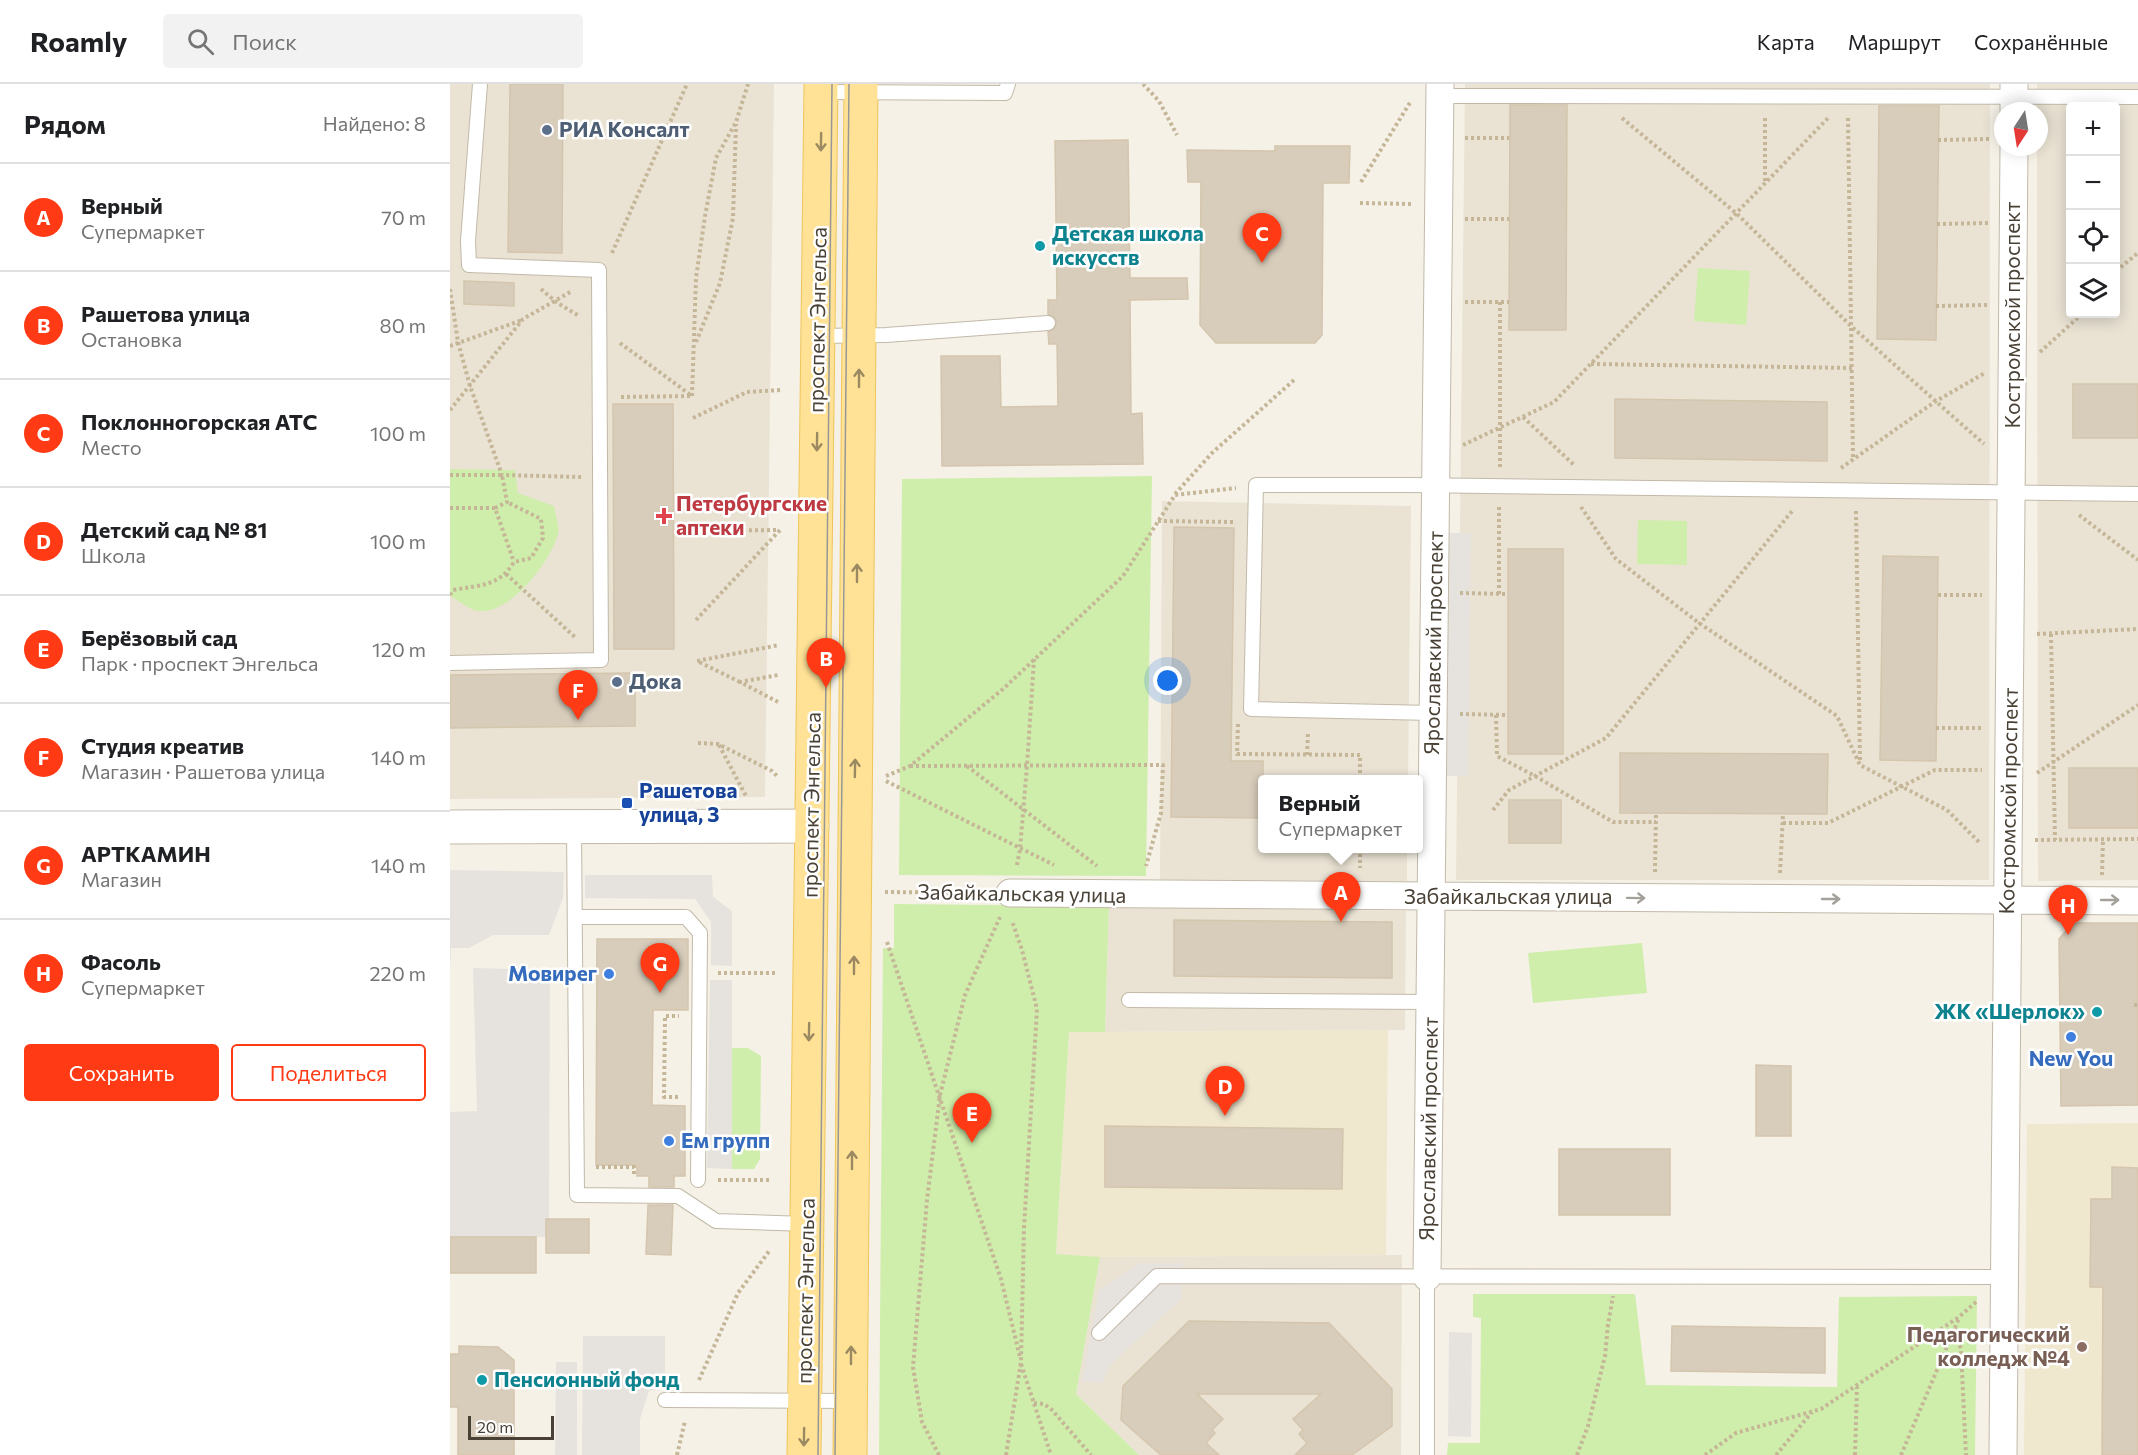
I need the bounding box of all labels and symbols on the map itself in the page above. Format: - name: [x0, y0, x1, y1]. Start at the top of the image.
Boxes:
- north arrow: [1994, 102, 2048, 156]
- place label: РИА Консалт: [559, 116, 690, 141]
- marker: РИА Консалт: [540, 123, 554, 137]
- one-way arrow: [815, 132, 826, 152]
- street label: Костромской проспект: [1999, 201, 2024, 428]
- pin: C: [1242, 214, 1282, 263]
- place label: Детская школа искусств: [1052, 220, 1204, 269]
- street label: проспект Энгельса: [802, 227, 831, 413]
- marker: Детская школа искусств: [1033, 239, 1047, 253]
- one-way arrow: [853, 368, 865, 388]
- one-way arrow: [811, 432, 822, 452]
- place label: Петербургские аптеки: [676, 490, 827, 539]
- marker: Петербургские аптеки: [657, 509, 671, 523]
- street label: Ярославский проспект: [1418, 530, 1447, 755]
- one-way arrow: [851, 563, 863, 583]
- pin: B: [806, 638, 845, 688]
- your location: [1153, 666, 1182, 695]
- place label: Дока: [629, 668, 681, 693]
- pin: F: [558, 670, 598, 720]
- marker: Дока: [610, 675, 624, 689]
- street label: Костромской проспект: [1993, 687, 2022, 915]
- street label: проспект Энгельса: [796, 712, 825, 898]
- one-way arrow: [849, 758, 861, 778]
- place label: Рашетова улица, 3: [639, 777, 737, 826]
- marker: Рашетова улица, 3: [620, 796, 634, 810]
- pin: A: [1322, 872, 1360, 922]
- street label: Забайкальская улица: [918, 878, 1127, 907]
- street label: Забайкальская улица: [1404, 883, 1612, 908]
- pin: H: [2048, 886, 2088, 935]
- one-way arrow: [1626, 892, 1646, 904]
- one-way arrow: [1821, 893, 1841, 905]
- one-way arrow: [2100, 894, 2120, 906]
- pin: G: [640, 944, 680, 993]
- one-way arrow: [848, 955, 860, 975]
- place label: Мовирег: [508, 960, 597, 985]
- marker: Мовирег: [602, 967, 616, 981]
- place label: ЖК «Шерлок»: [1934, 998, 2085, 1023]
- marker: ЖК «Шерлок»: [2090, 1005, 2104, 1019]
- street label: Ярославский проспект: [1413, 1016, 1442, 1241]
- one-way arrow: [803, 1021, 815, 1041]
- marker: New You: [2064, 1030, 2078, 1044]
- place label: New You: [2029, 1045, 2113, 1070]
- pin: D: [1206, 1066, 1244, 1116]
- pin: E: [952, 1094, 992, 1143]
- place label: Ем групп: [681, 1127, 770, 1152]
- marker: Ем групп: [662, 1134, 676, 1148]
- one-way arrow: [846, 1150, 858, 1170]
- street label: проспект Энгельса: [790, 1198, 819, 1384]
- place label: Педагогический колледж №4: [1907, 1321, 2070, 1370]
- marker: Педагогический колледж №4: [2075, 1340, 2089, 1354]
- one-way arrow: [845, 1345, 856, 1365]
- place label: Пенсионный фонд: [494, 1366, 680, 1391]
- marker: Пенсионный фонд: [475, 1373, 489, 1387]
- scale bar: [468, 1413, 554, 1440]
- one-way arrow: [798, 1426, 810, 1446]

